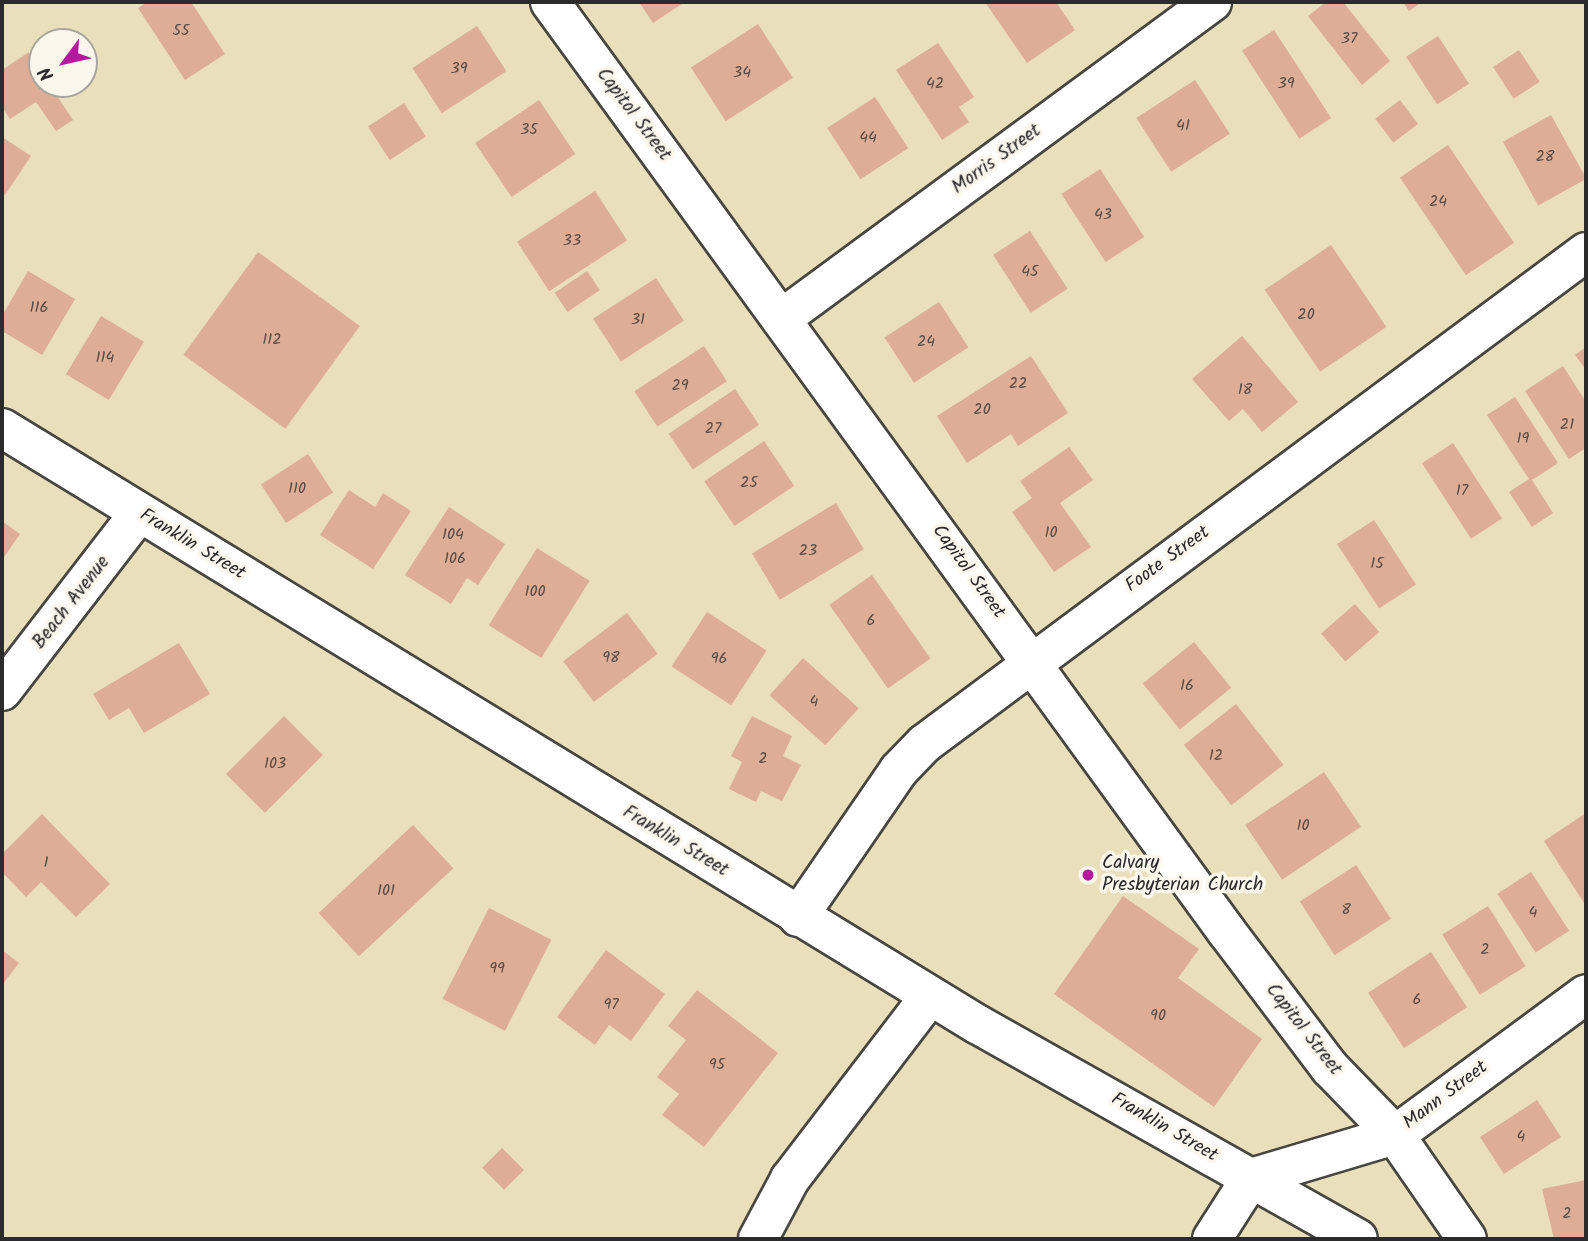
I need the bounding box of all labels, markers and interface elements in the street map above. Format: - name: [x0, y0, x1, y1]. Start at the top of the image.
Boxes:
- house number: 55: [172, 21, 190, 41]
- north arrow: [28, 28, 98, 98]
- house number: 37: [1341, 29, 1357, 49]
- house number: 39: [451, 59, 467, 79]
- text: N: [31, 60, 63, 87]
- house number: 34: [733, 63, 751, 83]
- street label: Capitol Street: [591, 64, 675, 166]
- house number: 42: [926, 74, 944, 94]
- house number: 39: [1278, 74, 1294, 94]
- house number: 41: [1176, 116, 1190, 136]
- house number: 35: [520, 120, 538, 140]
- street label: Morris Street: [948, 120, 1046, 200]
- house number: 44: [859, 128, 877, 148]
- house number: 28: [1536, 147, 1554, 167]
- house number: 24: [1429, 192, 1447, 212]
- house number: 43: [1094, 205, 1112, 225]
- house number: 33: [563, 231, 581, 251]
- house number: 45: [1021, 262, 1039, 282]
- house number: 116: [30, 298, 48, 318]
- house number: 20: [1297, 305, 1315, 325]
- house number: 31: [631, 310, 645, 330]
- house number: 112: [262, 330, 282, 350]
- house number: 24: [917, 332, 935, 352]
- house number: 114: [96, 348, 114, 368]
- house number: 22: [1009, 374, 1027, 394]
- house number: 29: [671, 376, 689, 396]
- house number: 18: [1238, 380, 1252, 400]
- house number: 20: [973, 400, 991, 420]
- house number: 21: [1560, 415, 1574, 435]
- house number: 27: [705, 419, 721, 439]
- house number: 19: [1517, 429, 1529, 449]
- house number: 25: [740, 473, 758, 493]
- house number: 110: [288, 479, 306, 499]
- house number: 17: [1456, 481, 1468, 501]
- street label: Franklin Street: [135, 505, 249, 585]
- street label: Capitol Street: [926, 521, 1010, 623]
- street label: Foote Street: [1121, 522, 1215, 598]
- house number: 10: [1044, 523, 1058, 543]
- house number: 104: [442, 525, 464, 545]
- house number: 23: [799, 541, 817, 561]
- house number: 106: [444, 549, 466, 569]
- street label: Beach Avenue: [29, 552, 115, 654]
- house number: 15: [1370, 554, 1384, 574]
- house number: 100: [524, 582, 546, 602]
- house number: 6: [867, 611, 875, 631]
- house number: 98: [602, 648, 620, 668]
- house number: 96: [711, 649, 727, 669]
- house number: 16: [1180, 676, 1194, 696]
- house number: 4: [810, 692, 818, 712]
- house number: 12: [1209, 746, 1223, 766]
- house number: 2: [758, 749, 768, 769]
- house number: 103: [264, 754, 286, 774]
- street label: Franklin Street: [618, 802, 732, 882]
- house number: 10: [1296, 816, 1310, 836]
- house number: 1: [43, 853, 49, 873]
- place label: Calvary Presbyterian Church: [1102, 853, 1263, 897]
- marker: Calvary Presbyterian Church: [1080, 867, 1096, 883]
- house number: 101: [377, 881, 395, 901]
- house number: 8: [1341, 900, 1351, 920]
- house number: 4: [1529, 903, 1537, 923]
- house number: 2: [1480, 940, 1490, 960]
- house number: 99: [489, 959, 505, 979]
- street label: Capitol Street: [1260, 980, 1346, 1080]
- house number: 6: [1413, 990, 1421, 1010]
- house number: 97: [603, 995, 619, 1015]
- house number: 90: [1150, 1006, 1166, 1026]
- house number: 95: [709, 1055, 725, 1075]
- street label: Mann Street: [1399, 1057, 1493, 1135]
- street label: Franklin Street: [1107, 1088, 1221, 1168]
- house number: 4: [1517, 1127, 1525, 1147]
- house number: 2: [1562, 1204, 1572, 1224]

